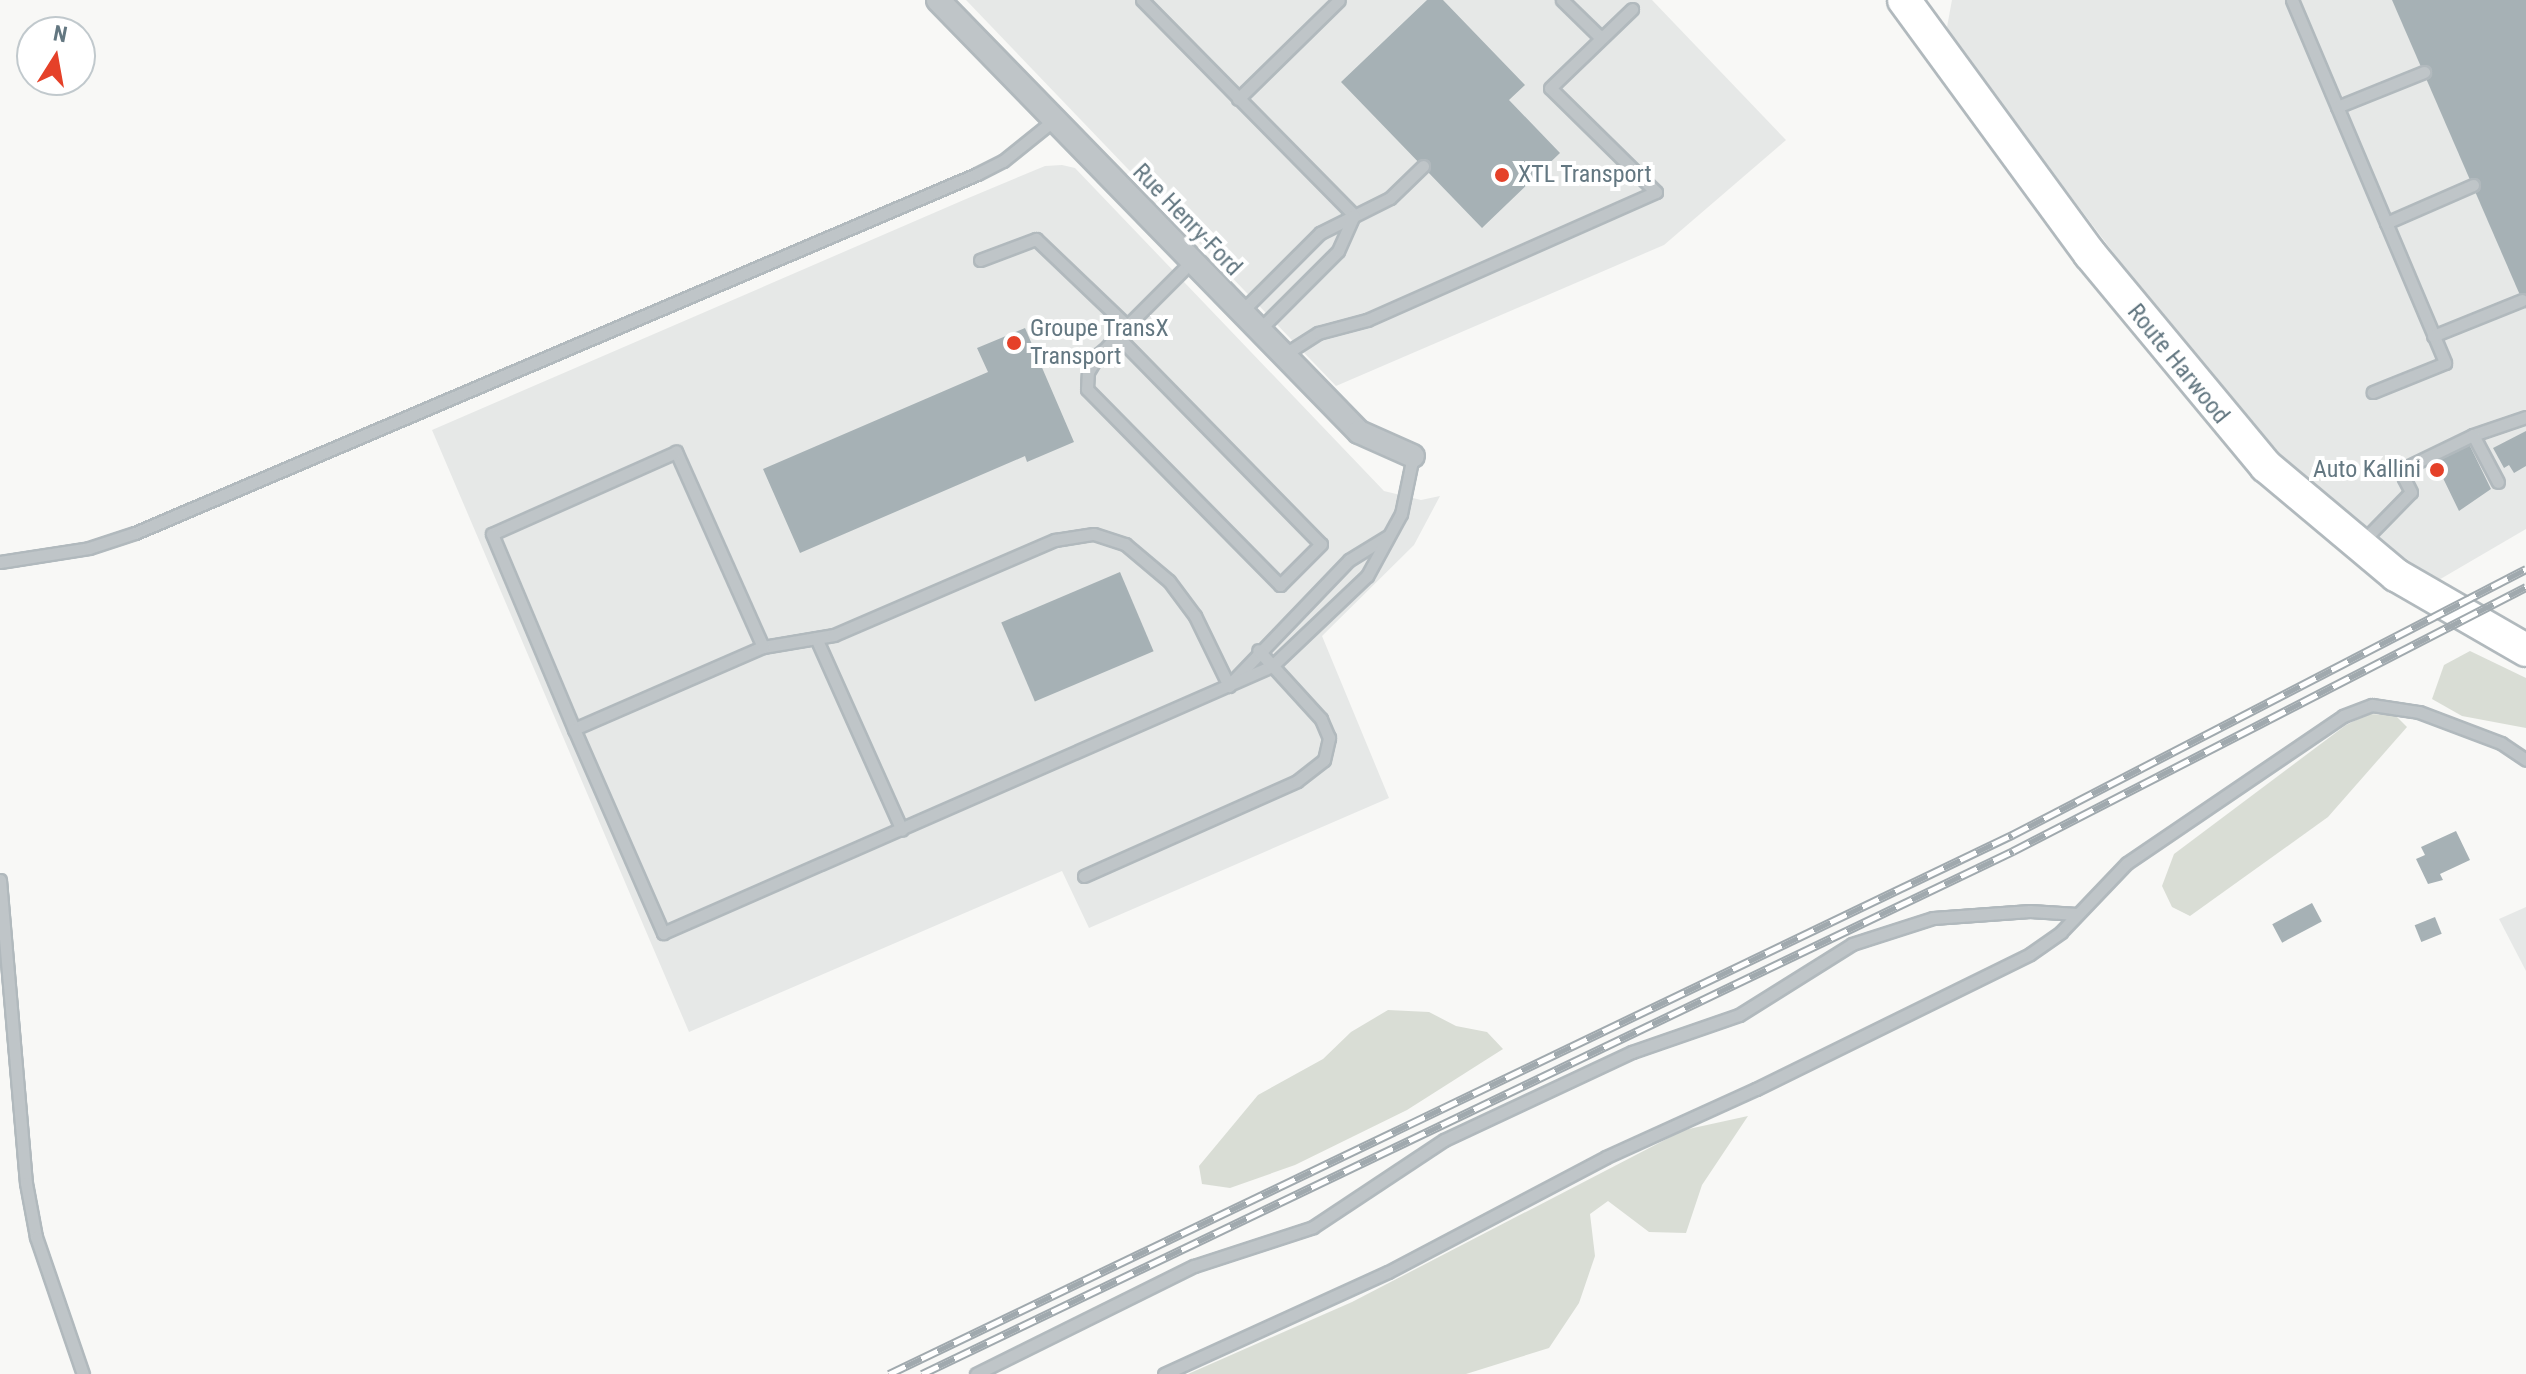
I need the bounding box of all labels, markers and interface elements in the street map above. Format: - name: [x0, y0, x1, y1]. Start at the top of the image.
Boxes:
- north arrow: [16, 16, 96, 96]
- text: N: [51, 20, 69, 47]
- street label: Rue Henry-Ford: [1126, 158, 1248, 282]
- place label: XTL Transport: [1518, 161, 1652, 189]
- marker: XTL Transport: [1493, 166, 1511, 184]
- street label: Route Harwood: [2121, 298, 2235, 430]
- place label: Groupe TransX Transport: [1030, 315, 1169, 371]
- marker: Groupe TransX Transport: [1005, 334, 1023, 352]
- place label: Auto Kallini: [2313, 456, 2421, 484]
- marker: Auto Kallini: [2428, 461, 2446, 479]

